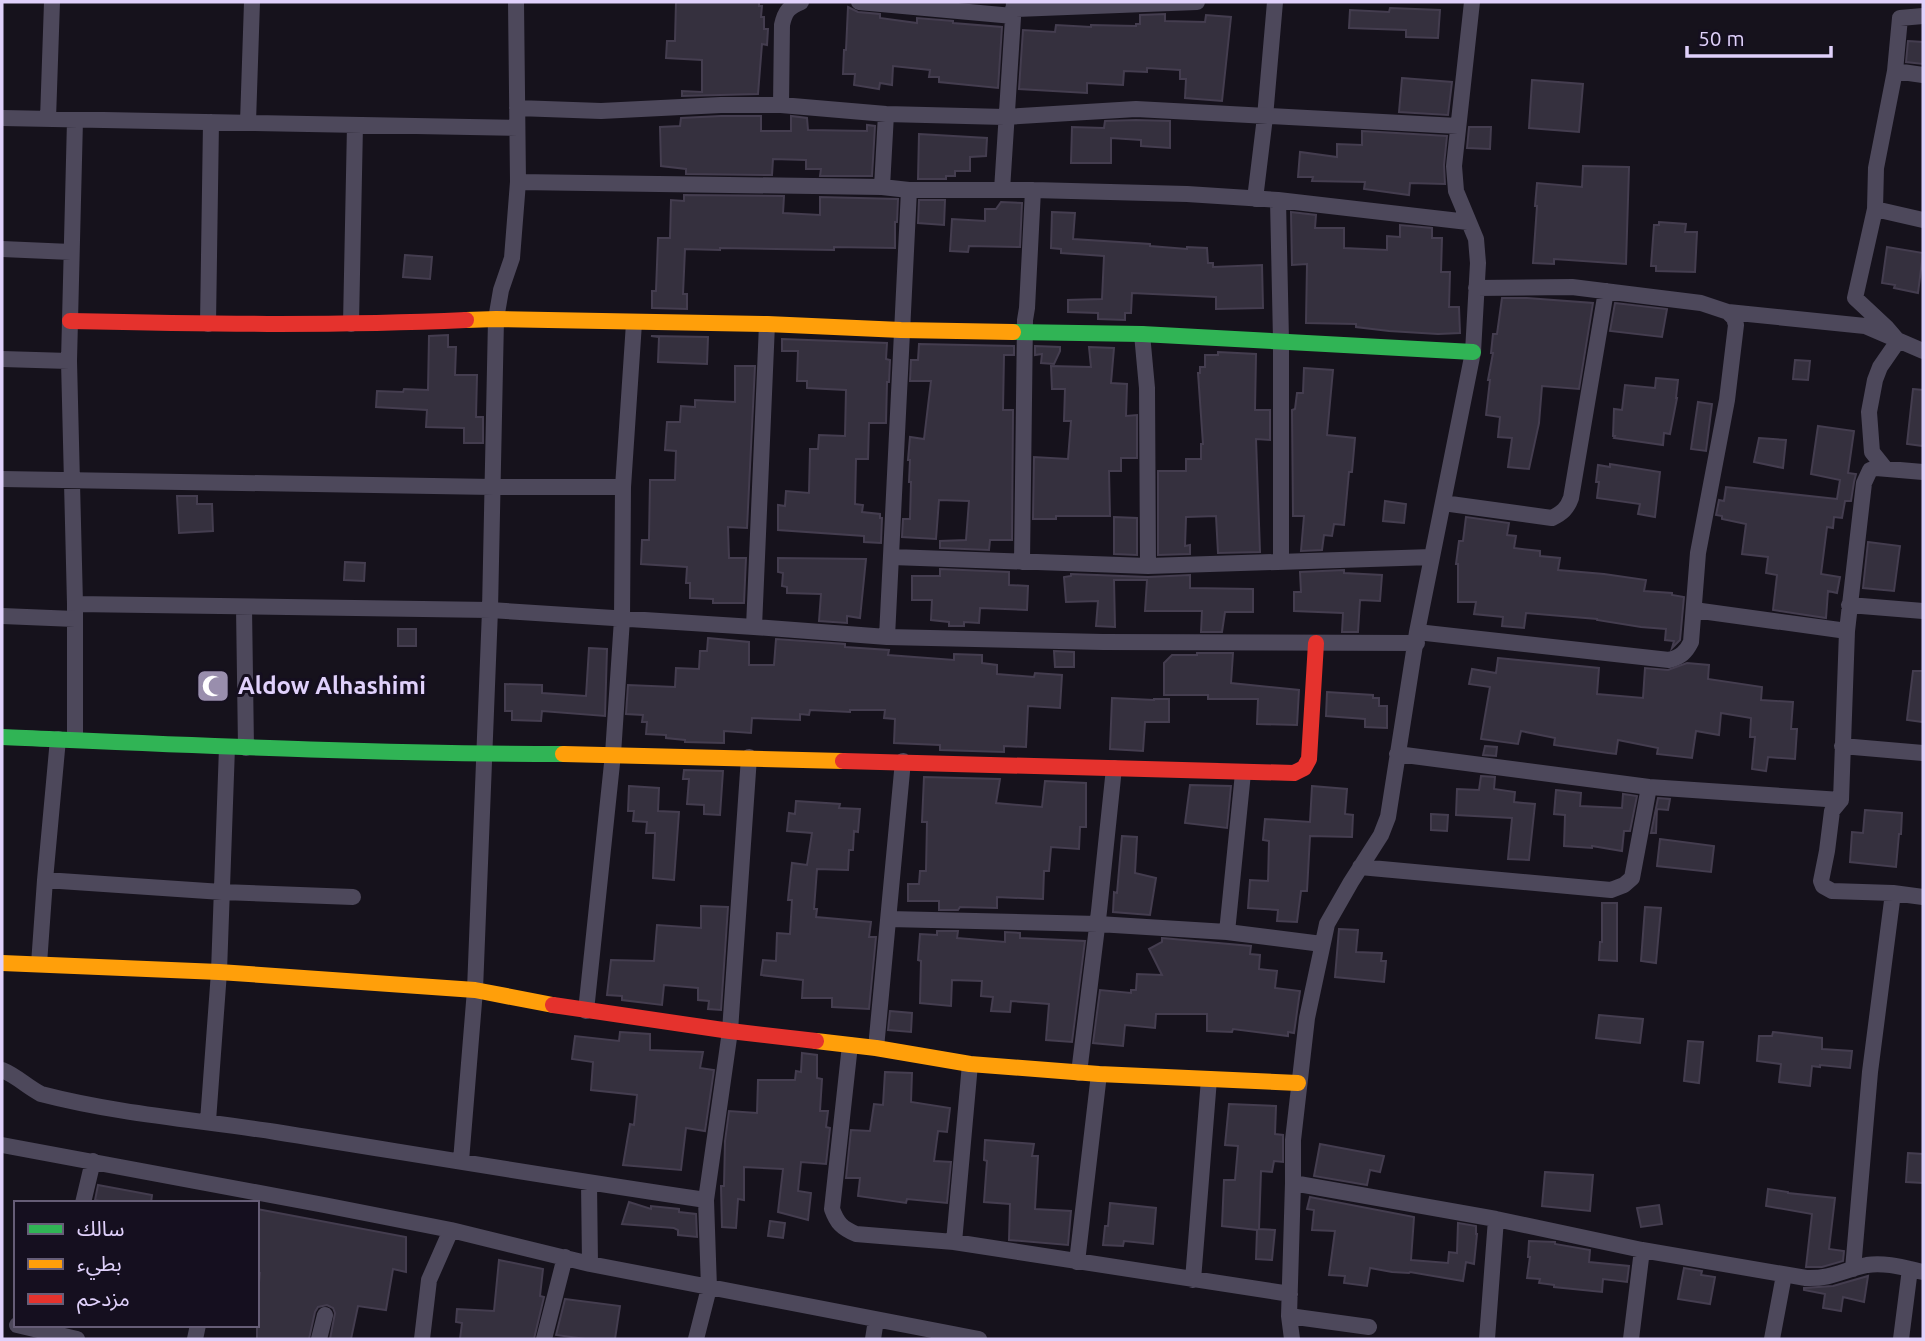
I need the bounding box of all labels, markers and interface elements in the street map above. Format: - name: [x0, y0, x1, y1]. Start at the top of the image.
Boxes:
- scale bar: [1687, 14, 1830, 58]
- text: 50 m: [1698, 26, 1745, 50]
- mosque icon: Aldow Alhashimi: [194, 667, 232, 705]
- place label: Aldow Alhashimi: [238, 672, 426, 699]
- legend: [14, 1201, 259, 1327]
- text: سالك: [77, 1216, 124, 1240]
- text: بطيء: [77, 1251, 122, 1280]
- text: مزدحم: [77, 1286, 130, 1314]

